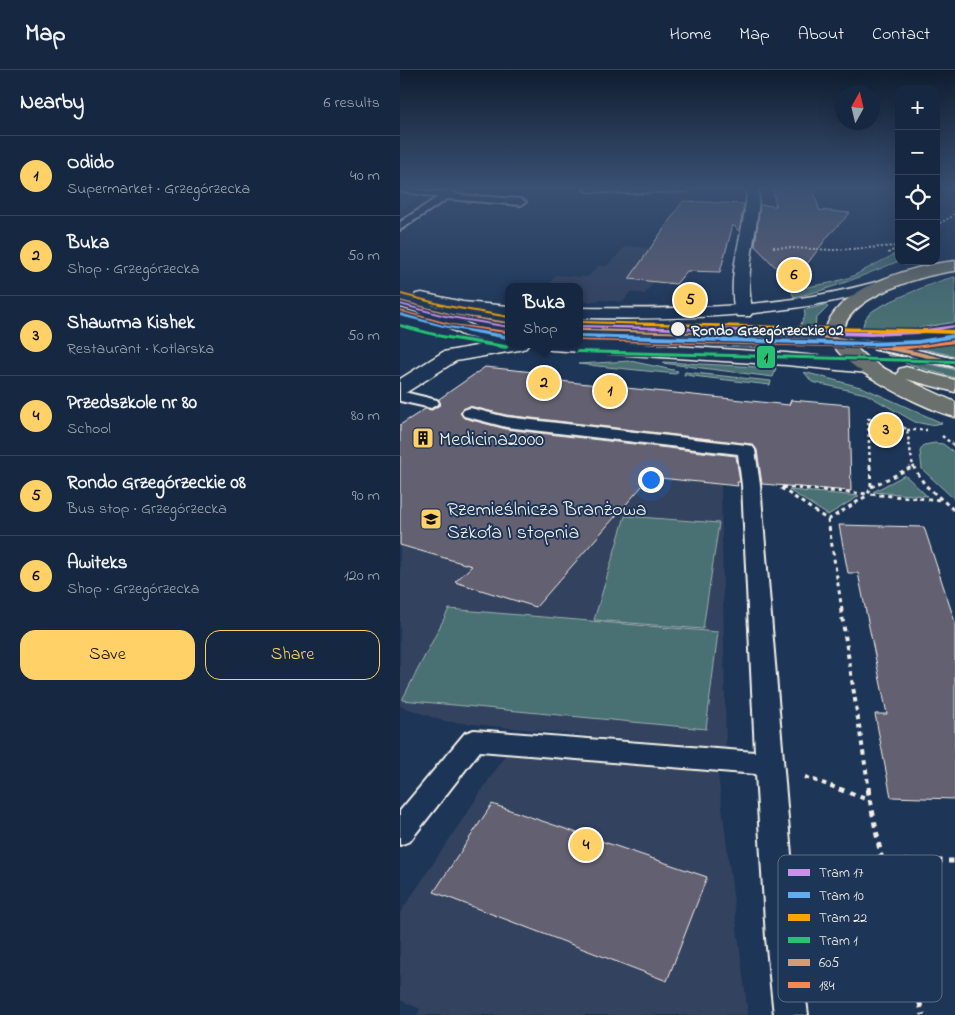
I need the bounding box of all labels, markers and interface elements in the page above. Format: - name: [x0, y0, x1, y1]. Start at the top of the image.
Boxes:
- text: Map: [25, 17, 66, 52]
- text: Home: [670, 22, 711, 48]
- text: Map: [739, 22, 770, 48]
- text: About: [798, 22, 844, 48]
- text: Contact: [872, 22, 930, 48]
- north arrow: [835, 85, 880, 130]
- map controls: [895, 85, 940, 265]
- button: +: [895, 85, 940, 130]
- text: Nearby: [20, 88, 84, 118]
- text: 6 results: [323, 91, 380, 115]
- button: −: [895, 130, 940, 175]
- text: Odido: [67, 150, 114, 177]
- text: 1: [33, 164, 39, 188]
- text: 40 m: [350, 164, 380, 188]
- button: locate: [895, 175, 940, 220]
- text: Supermarket · Grzegórzecka: [67, 177, 250, 201]
- button: layers: [895, 220, 940, 265]
- text: Buka: [67, 230, 109, 257]
- text: 2: [32, 244, 40, 268]
- text: 50 m: [348, 244, 380, 268]
- pin: 6: [778, 256, 810, 294]
- text: Shop · Grzegórzecka: [67, 257, 199, 281]
- pin: 5: [674, 281, 706, 319]
- popup: [505, 283, 583, 348]
- text: Buka: [523, 290, 565, 317]
- text: Shawrma Kishek: [67, 310, 195, 337]
- text: Shop: [523, 317, 558, 341]
- place label: Rondo Grzegórzeckie 02: [690, 319, 844, 344]
- marker: Rondo Grzegórzeckie 02: [669, 320, 687, 338]
- text: 3: [33, 324, 39, 348]
- text: 50 m: [348, 324, 380, 348]
- text: Restaurant · Kotlarska: [67, 337, 214, 361]
- line badge: 1: [756, 345, 776, 369]
- text: 1: [764, 348, 769, 369]
- pin: 2: [528, 364, 560, 402]
- pin: 1: [594, 372, 626, 410]
- text: Przedszkole nr 80: [67, 390, 197, 417]
- text: 4: [33, 404, 39, 428]
- text: 80 m: [351, 404, 380, 428]
- pin: 3: [870, 411, 902, 449]
- text: School: [67, 417, 111, 441]
- building icon: Medicina2000: [411, 426, 435, 450]
- place label: Medicina2000: [439, 426, 544, 455]
- your location: [638, 467, 664, 493]
- text: Rondo Grzegórzeckie 08: [67, 470, 246, 497]
- text: 5: [31, 484, 41, 508]
- text: 90 m: [352, 484, 380, 508]
- place label: Rzemieślnicza Branżowa Szkoła I stopnia: [447, 496, 647, 548]
- text: Bus stop · Grzegórzecka: [67, 497, 227, 521]
- school or university icon: Rzemieślnicza Branżowa Szkoła I stopnia: [419, 507, 443, 531]
- text: Awiteks: [67, 550, 127, 577]
- text: 6: [32, 564, 40, 588]
- text: 120 m: [344, 564, 380, 588]
- text: Shop · Grzegórzecka: [67, 577, 199, 601]
- button: Save: [20, 630, 195, 680]
- button: Share: [205, 630, 380, 680]
- pin: 4: [570, 826, 602, 864]
- legend: [778, 855, 942, 1002]
- text: Tram 17: [819, 863, 864, 884]
- text: Tram 10: [819, 886, 864, 907]
- text: Tram 22: [819, 908, 867, 929]
- text: Tram 1: [819, 931, 858, 952]
- text: 605: [819, 953, 839, 974]
- text: 184: [819, 976, 835, 997]

